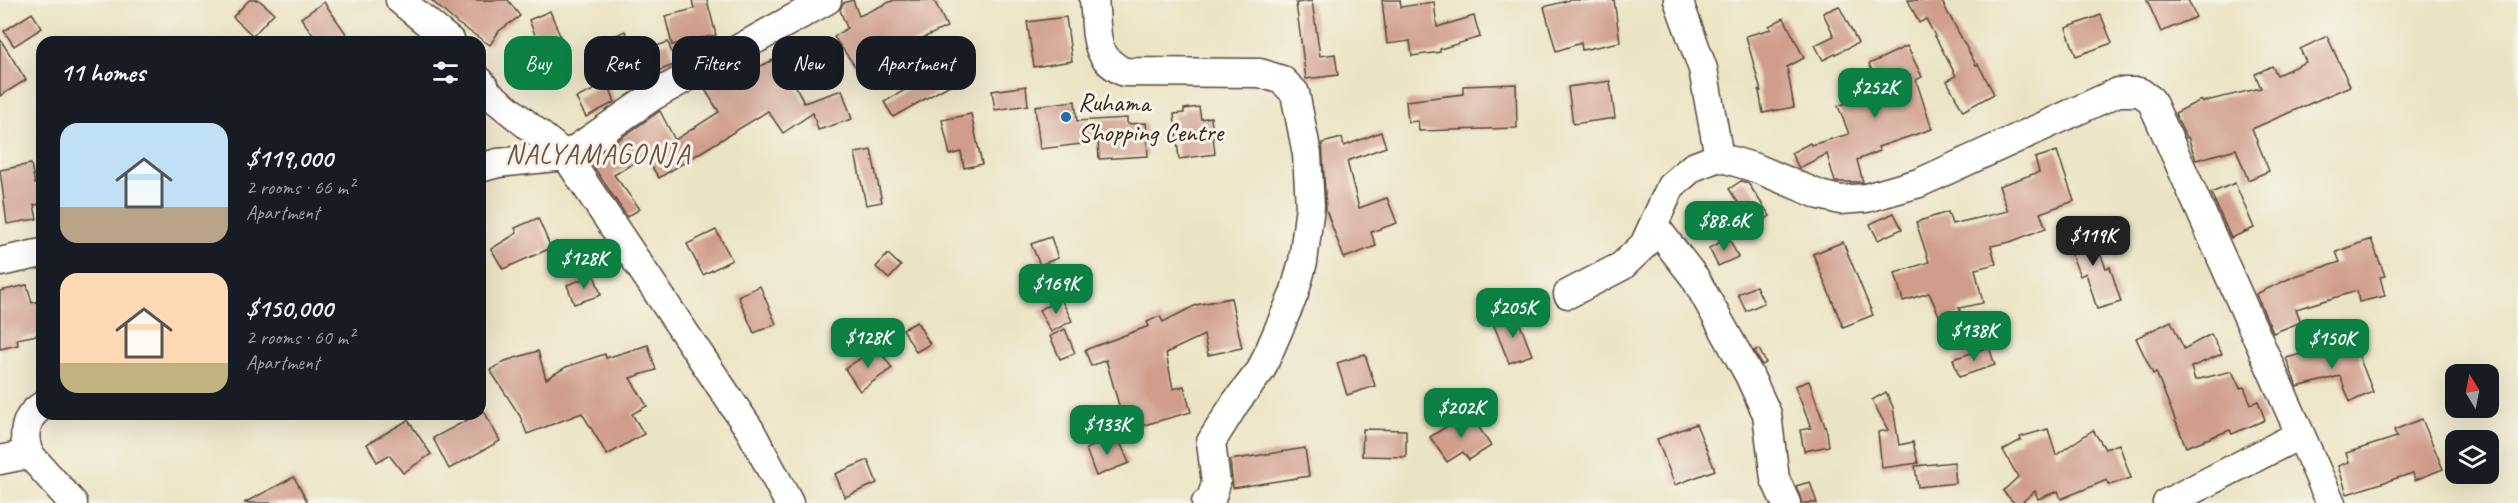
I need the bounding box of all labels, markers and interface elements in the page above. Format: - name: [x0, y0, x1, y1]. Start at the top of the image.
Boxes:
- chip: Buy: [504, 36, 572, 90]
- chip: Rent: [584, 36, 660, 90]
- chip: Filters: [672, 36, 760, 90]
- chip: New: [772, 36, 844, 90]
- chip: Apartment: [856, 36, 976, 90]
- text: 11 homes: [60, 56, 145, 89]
- icon: filters: [429, 56, 462, 89]
- pin: $252K: [1833, 68, 1917, 119]
- text: $252K: [1852, 75, 1898, 100]
- place label: Ruhama Shopping Centre: [1078, 86, 1226, 149]
- marker: Ruhama Shopping Centre: [1059, 110, 1073, 124]
- district label: NALYAMAGONJA: [505, 136, 691, 171]
- text: $119,000: [246, 142, 333, 175]
- icon: home: [108, 147, 180, 219]
- text: 2 rooms · 66 m²: [246, 175, 354, 200]
- text: Apartment: [246, 200, 319, 225]
- pin: $88.6K: [1675, 201, 1773, 252]
- text: $88.6K: [1699, 208, 1749, 233]
- pin: $119K: [2051, 216, 2135, 267]
- text: $119K: [2070, 223, 2116, 248]
- pin: $128K: [542, 239, 626, 290]
- text: $128K: [561, 246, 607, 271]
- pin: $169K: [1014, 264, 1098, 315]
- text: $169K: [1033, 271, 1079, 296]
- pin: $205K: [1471, 288, 1555, 339]
- text: $150,000: [246, 292, 333, 325]
- text: $205K: [1490, 295, 1536, 320]
- icon: home: [108, 297, 180, 369]
- pin: $138K: [1932, 311, 2016, 362]
- pin: $128K: [826, 318, 910, 369]
- text: $138K: [1951, 318, 1997, 343]
- pin: $150K: [2290, 319, 2374, 370]
- text: 2 rooms · 60 m²: [246, 325, 354, 350]
- text: $128K: [845, 325, 891, 350]
- text: $150K: [2309, 326, 2355, 351]
- text: Apartment: [246, 350, 319, 375]
- north arrow: [2445, 364, 2499, 418]
- map controls: [2445, 364, 2499, 484]
- pin: $202K: [1419, 388, 1503, 439]
- text: $202K: [1438, 395, 1484, 420]
- pin: $133K: [1065, 405, 1149, 456]
- text: $133K: [1084, 412, 1130, 437]
- button: layers: [2445, 430, 2499, 484]

